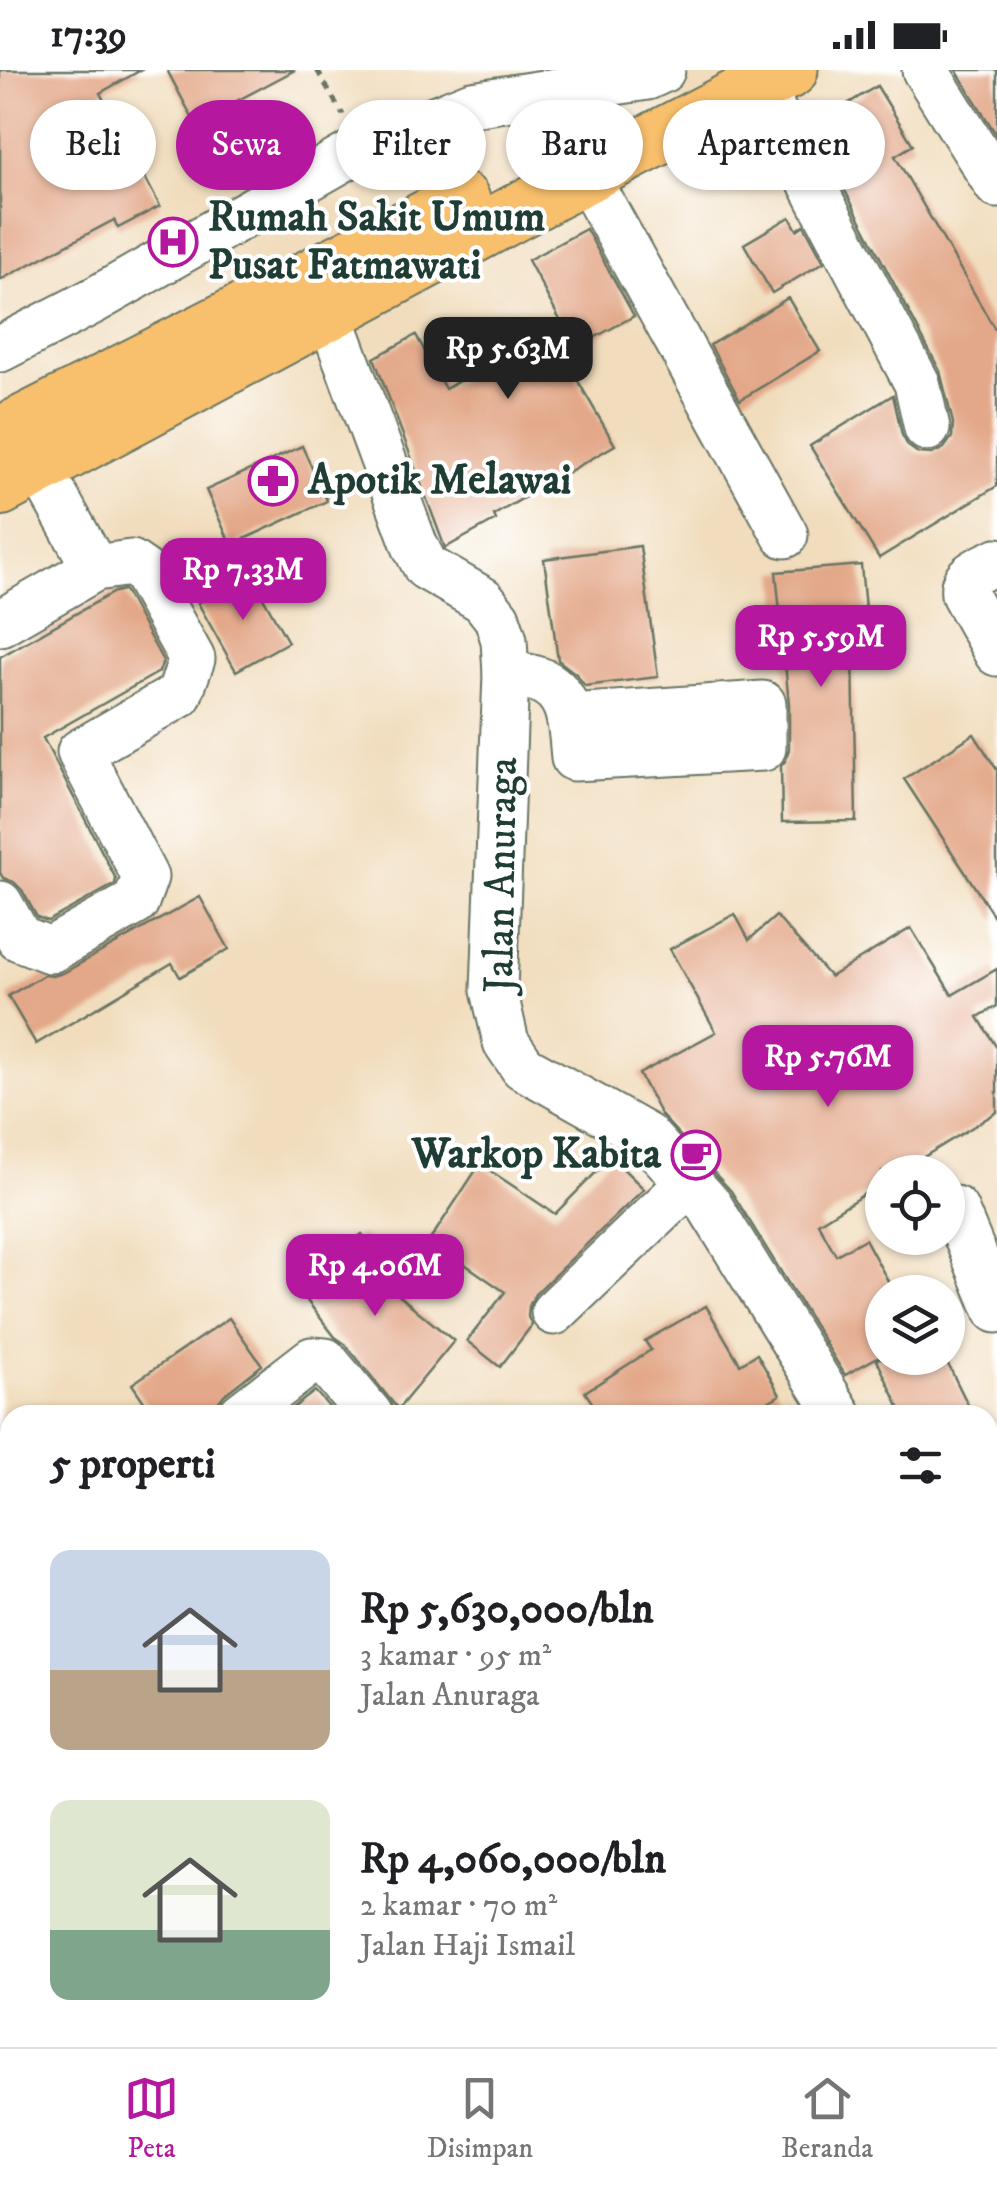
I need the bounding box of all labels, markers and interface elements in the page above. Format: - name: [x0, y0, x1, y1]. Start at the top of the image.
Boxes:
- text: 17:39: [50, 11, 127, 59]
- chip: Beli: [30, 100, 156, 190]
- chip: Sewa: [176, 100, 316, 190]
- chip: Filter: [336, 100, 486, 190]
- chip: Baru: [506, 100, 643, 190]
- chip: Apartemen: [663, 100, 885, 190]
- place label: Rumah Sakit Umum Pusat Fatmawati: [208, 192, 545, 292]
- hospital icon: Rumah Sakit Umum Pusat Fatmawati: [147, 216, 199, 268]
- pin: Rp 5.63M: [405, 317, 611, 402]
- text: Rp 5.63M: [446, 329, 570, 369]
- pharmacy icon: Apotik Melawai: [247, 455, 299, 507]
- place label: Apotik Melawai: [307, 455, 571, 507]
- pin: Rp 7.33M: [140, 538, 346, 623]
- text: Rp 7.33M: [182, 550, 304, 590]
- pin: Rp 5.59M: [718, 605, 924, 690]
- text: Rp 5.59M: [757, 617, 885, 657]
- street label: Jalan Anuraga: [474, 757, 530, 997]
- pin: Rp 5.76M: [725, 1025, 931, 1110]
- text: Rp 5.76M: [764, 1037, 892, 1077]
- place label: Warkop Kabita: [411, 1129, 662, 1181]
- cafe icon: Warkop Kabita: [670, 1129, 722, 1181]
- map controls: [865, 1155, 965, 1375]
- button: locate: [865, 1155, 965, 1255]
- pin: Rp 4.06M: [272, 1234, 478, 1319]
- text: Rp 4.06M: [308, 1246, 442, 1286]
- button: layers: [865, 1275, 965, 1375]
- icon: filters: [893, 1438, 948, 1493]
- text: 5 properti: [50, 1439, 215, 1491]
- text: Rp 5,630,000/bln: [360, 1584, 654, 1636]
- icon: home: [130, 1590, 250, 1710]
- text: 3 kamar · 95 m²: [360, 1636, 551, 1676]
- text: Jalan Anuraga: [360, 1676, 540, 1716]
- text: Rp 4,060,000/bln: [360, 1834, 666, 1886]
- icon: home: [130, 1840, 250, 1960]
- text: 2 kamar · 70 m²: [360, 1886, 557, 1926]
- text: Jalan Haji Ismail: [360, 1926, 575, 1966]
- tab: Peta: [124, 2071, 179, 2166]
- tab: Disimpan: [427, 2071, 533, 2166]
- tab: Beranda: [781, 2071, 873, 2166]

